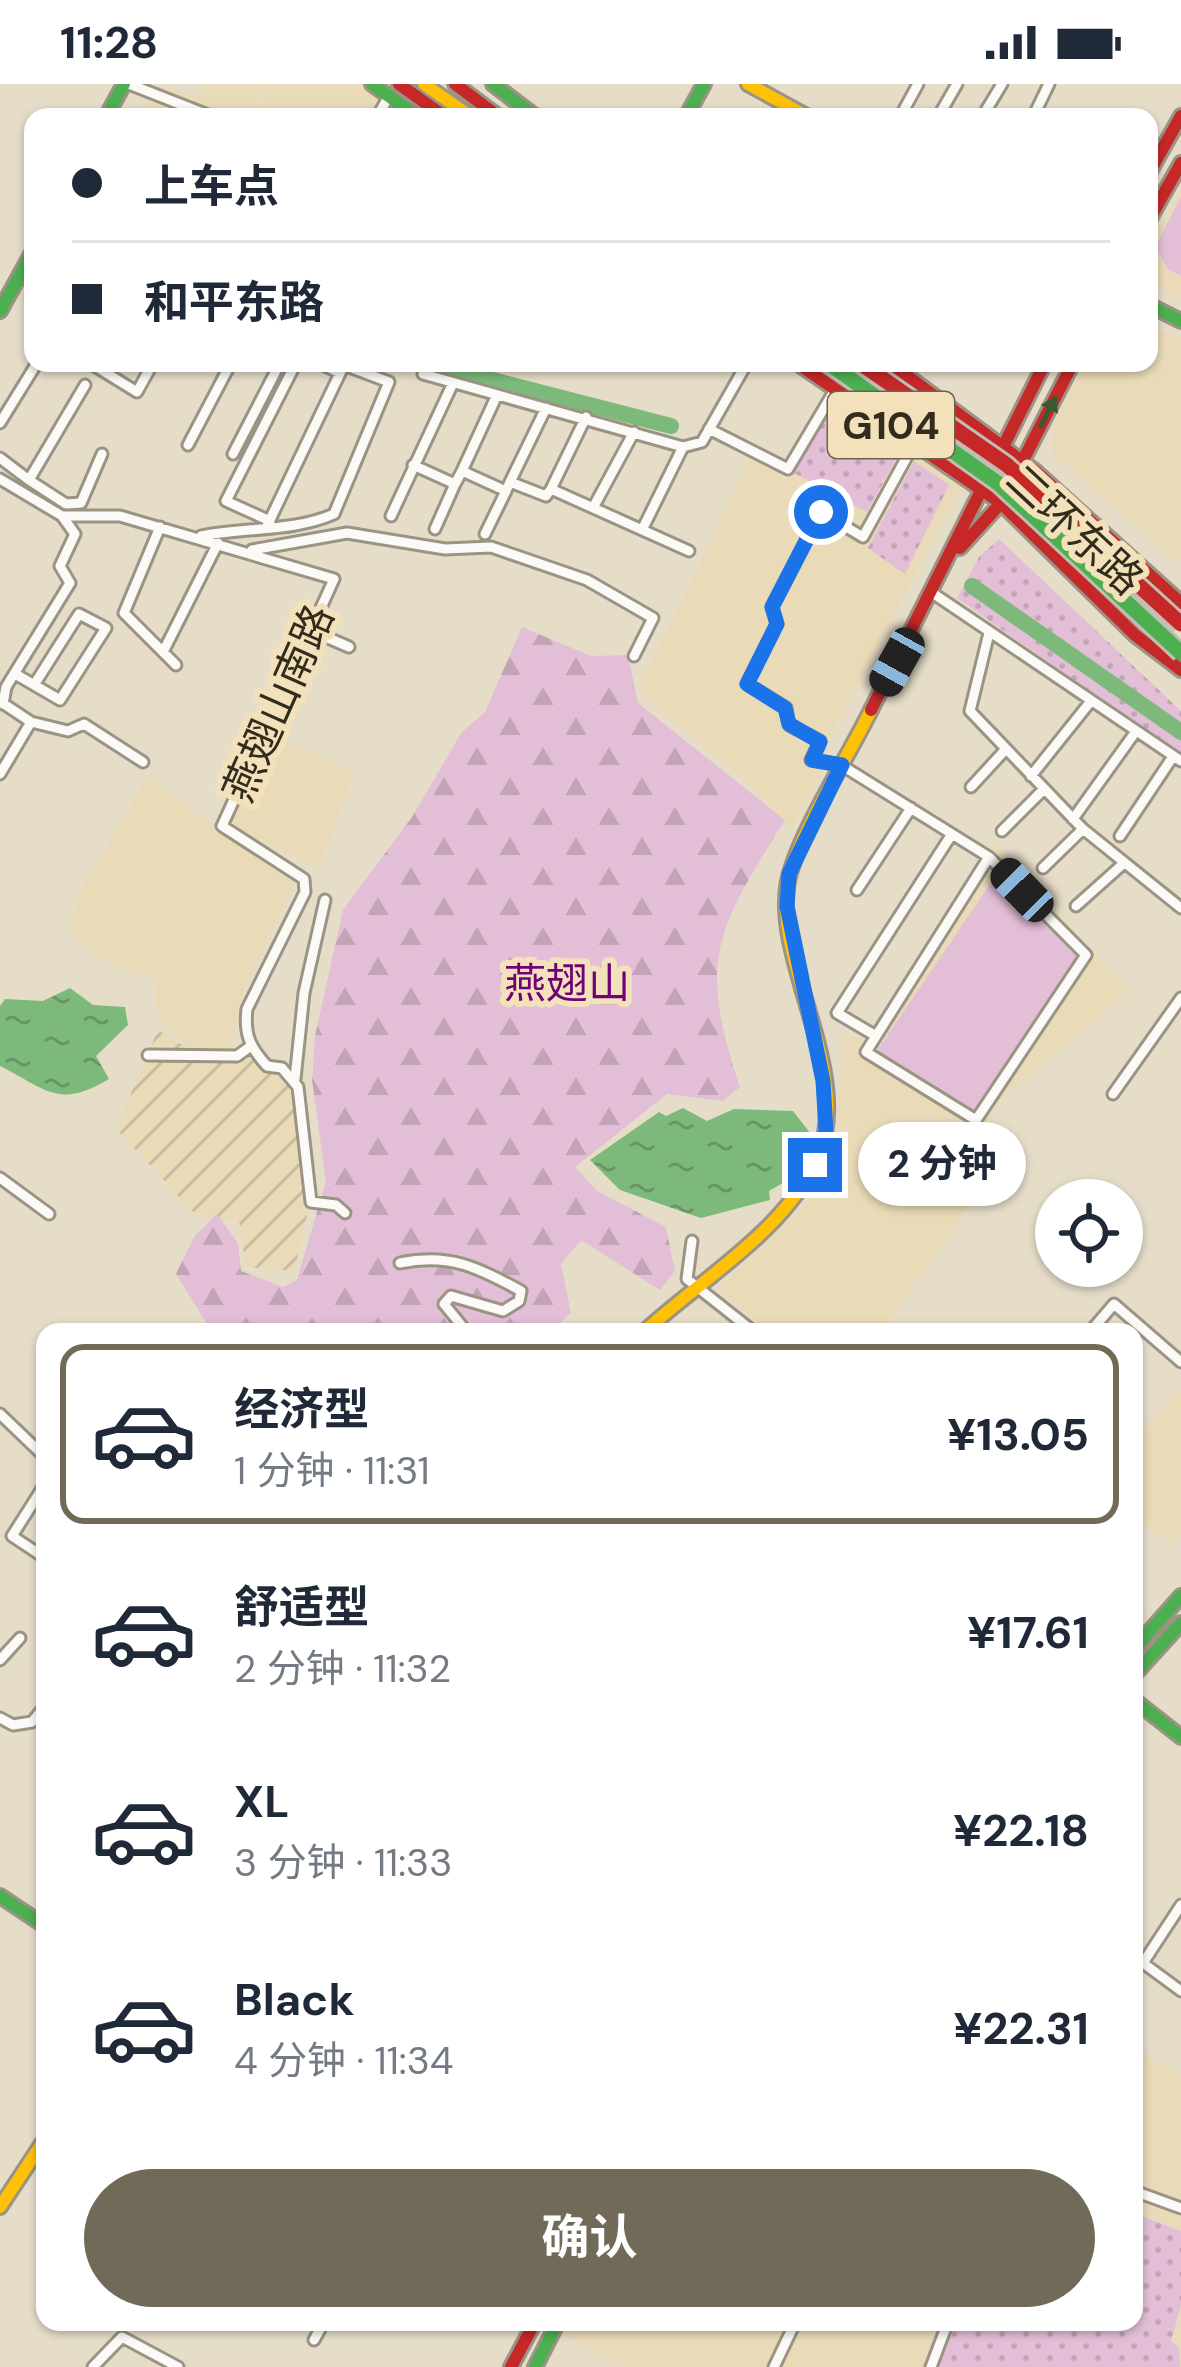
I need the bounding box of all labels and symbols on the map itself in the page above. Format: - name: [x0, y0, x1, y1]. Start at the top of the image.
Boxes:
- road number: G104: [828, 392, 954, 458]
- one-way arrow: [1038, 395, 1058, 429]
- street label: 二环东路: [994, 452, 1155, 607]
- route start: [794, 485, 848, 539]
- street label: 燕翅山南路: [211, 596, 346, 810]
- car: [864, 622, 930, 702]
- car: [984, 852, 1060, 928]
- park label: 燕翅山: [504, 956, 630, 1011]
- callout: 2 分钟: [857, 1123, 1025, 1207]
- route end: [788, 1138, 842, 1192]

